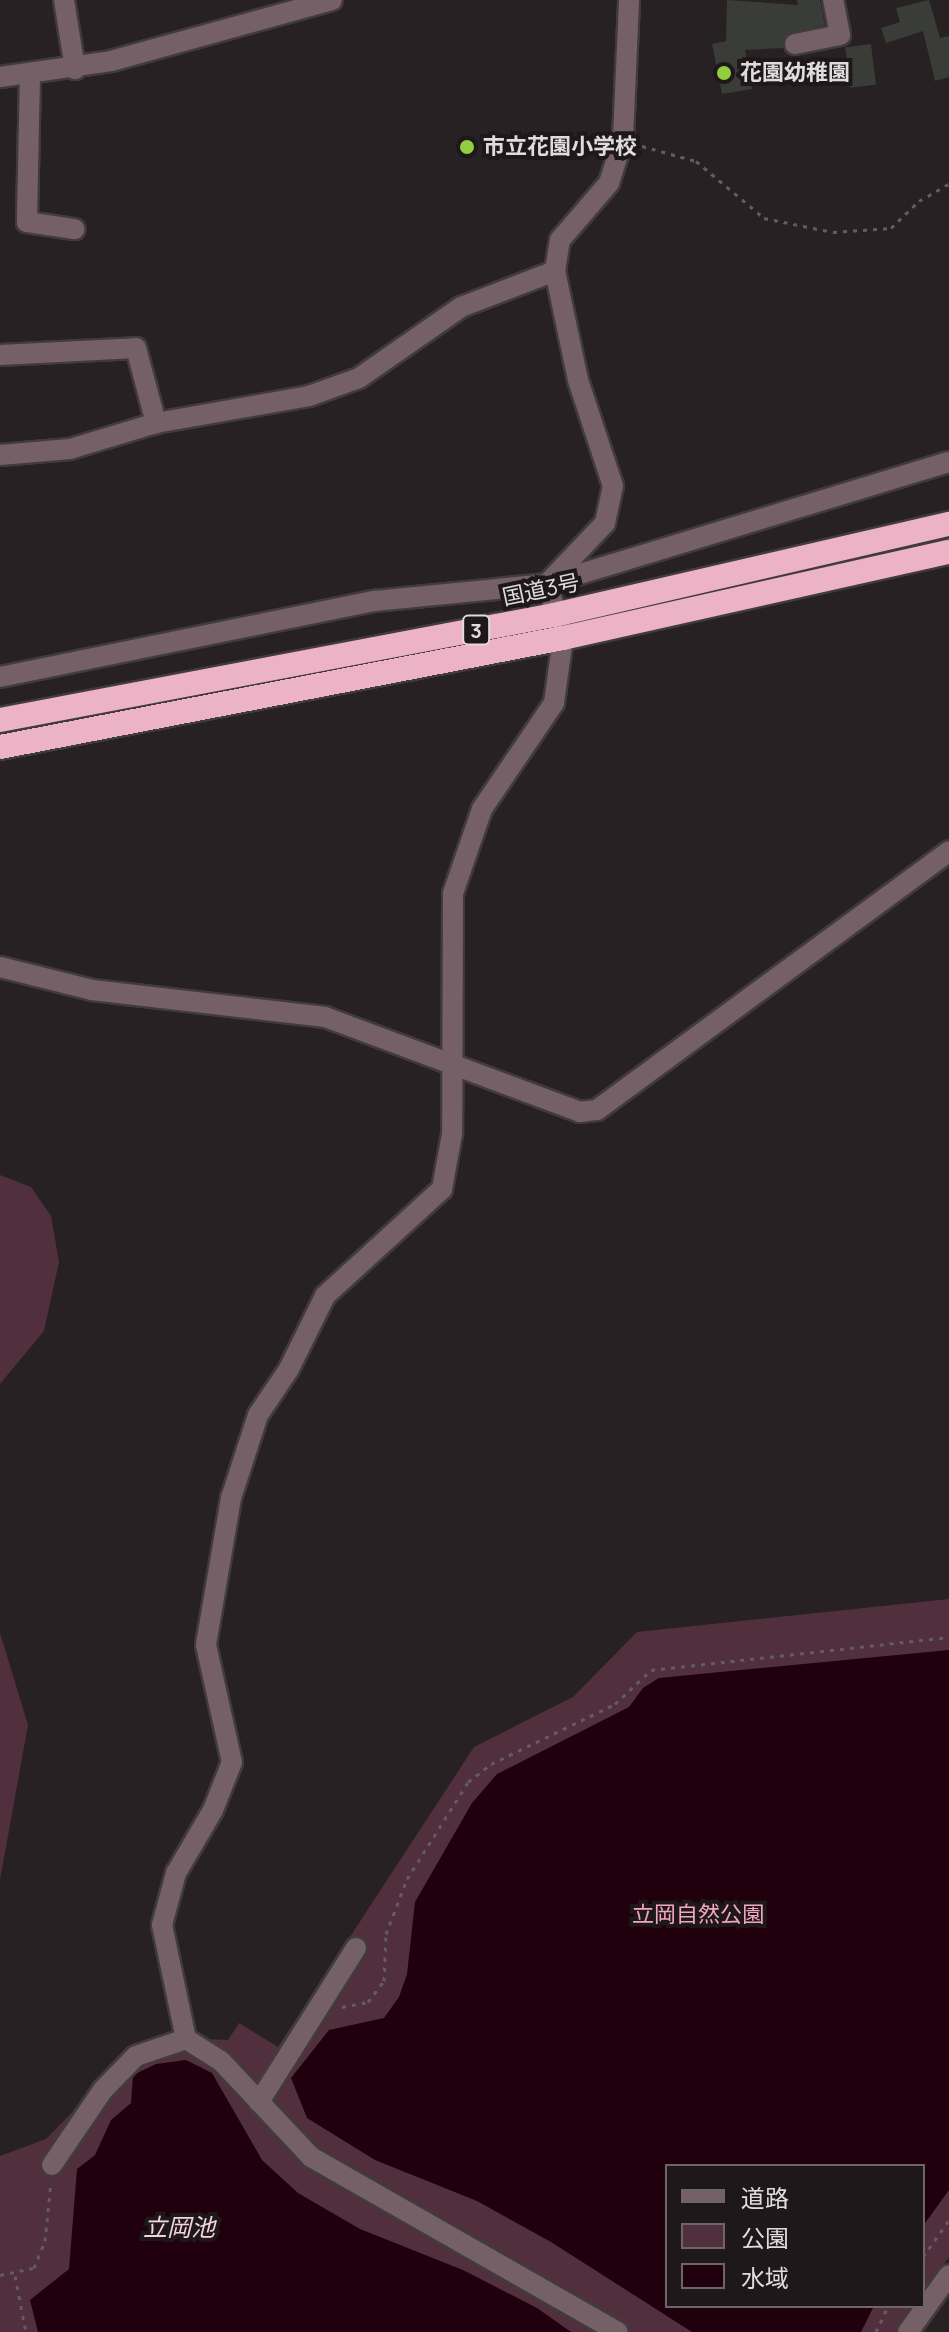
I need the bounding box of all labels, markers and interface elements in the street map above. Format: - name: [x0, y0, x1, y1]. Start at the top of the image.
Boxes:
- place label: 花園幼稚園: [740, 60, 850, 86]
- marker: 花園幼稚園: [715, 64, 733, 82]
- place label: 市立花園小学校: [483, 134, 637, 160]
- marker: 市立花園小学校: [458, 138, 476, 156]
- street label: 国道3号: [500, 569, 582, 611]
- road number: 3: [462, 614, 490, 646]
- park label: 立岡自然公園: [632, 1902, 764, 1928]
- legend: [665, 2164, 925, 2308]
- text: 道路: [741, 2181, 789, 2214]
- water label: 立岡池: [143, 2213, 215, 2241]
- text: 公園: [741, 2221, 789, 2254]
- text: 水域: [741, 2261, 789, 2294]

